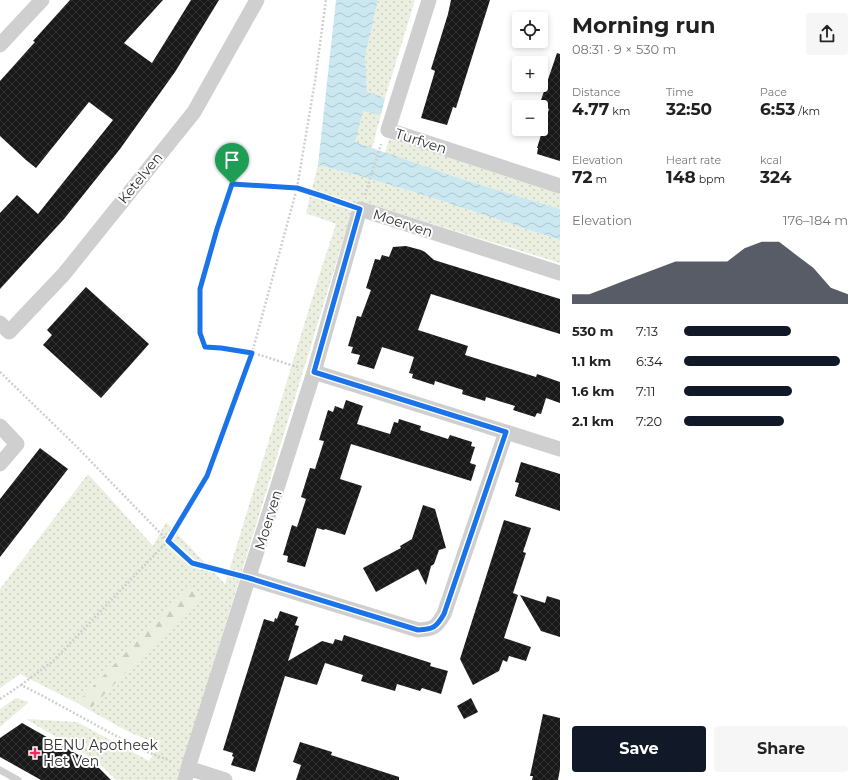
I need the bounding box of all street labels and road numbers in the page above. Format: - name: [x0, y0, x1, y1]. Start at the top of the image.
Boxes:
- street label: Turfven: [393, 124, 449, 158]
- street label: Ketelven: [114, 149, 166, 207]
- street label: Moerven: [371, 205, 435, 241]
- street label: Moerven: [250, 488, 286, 552]

